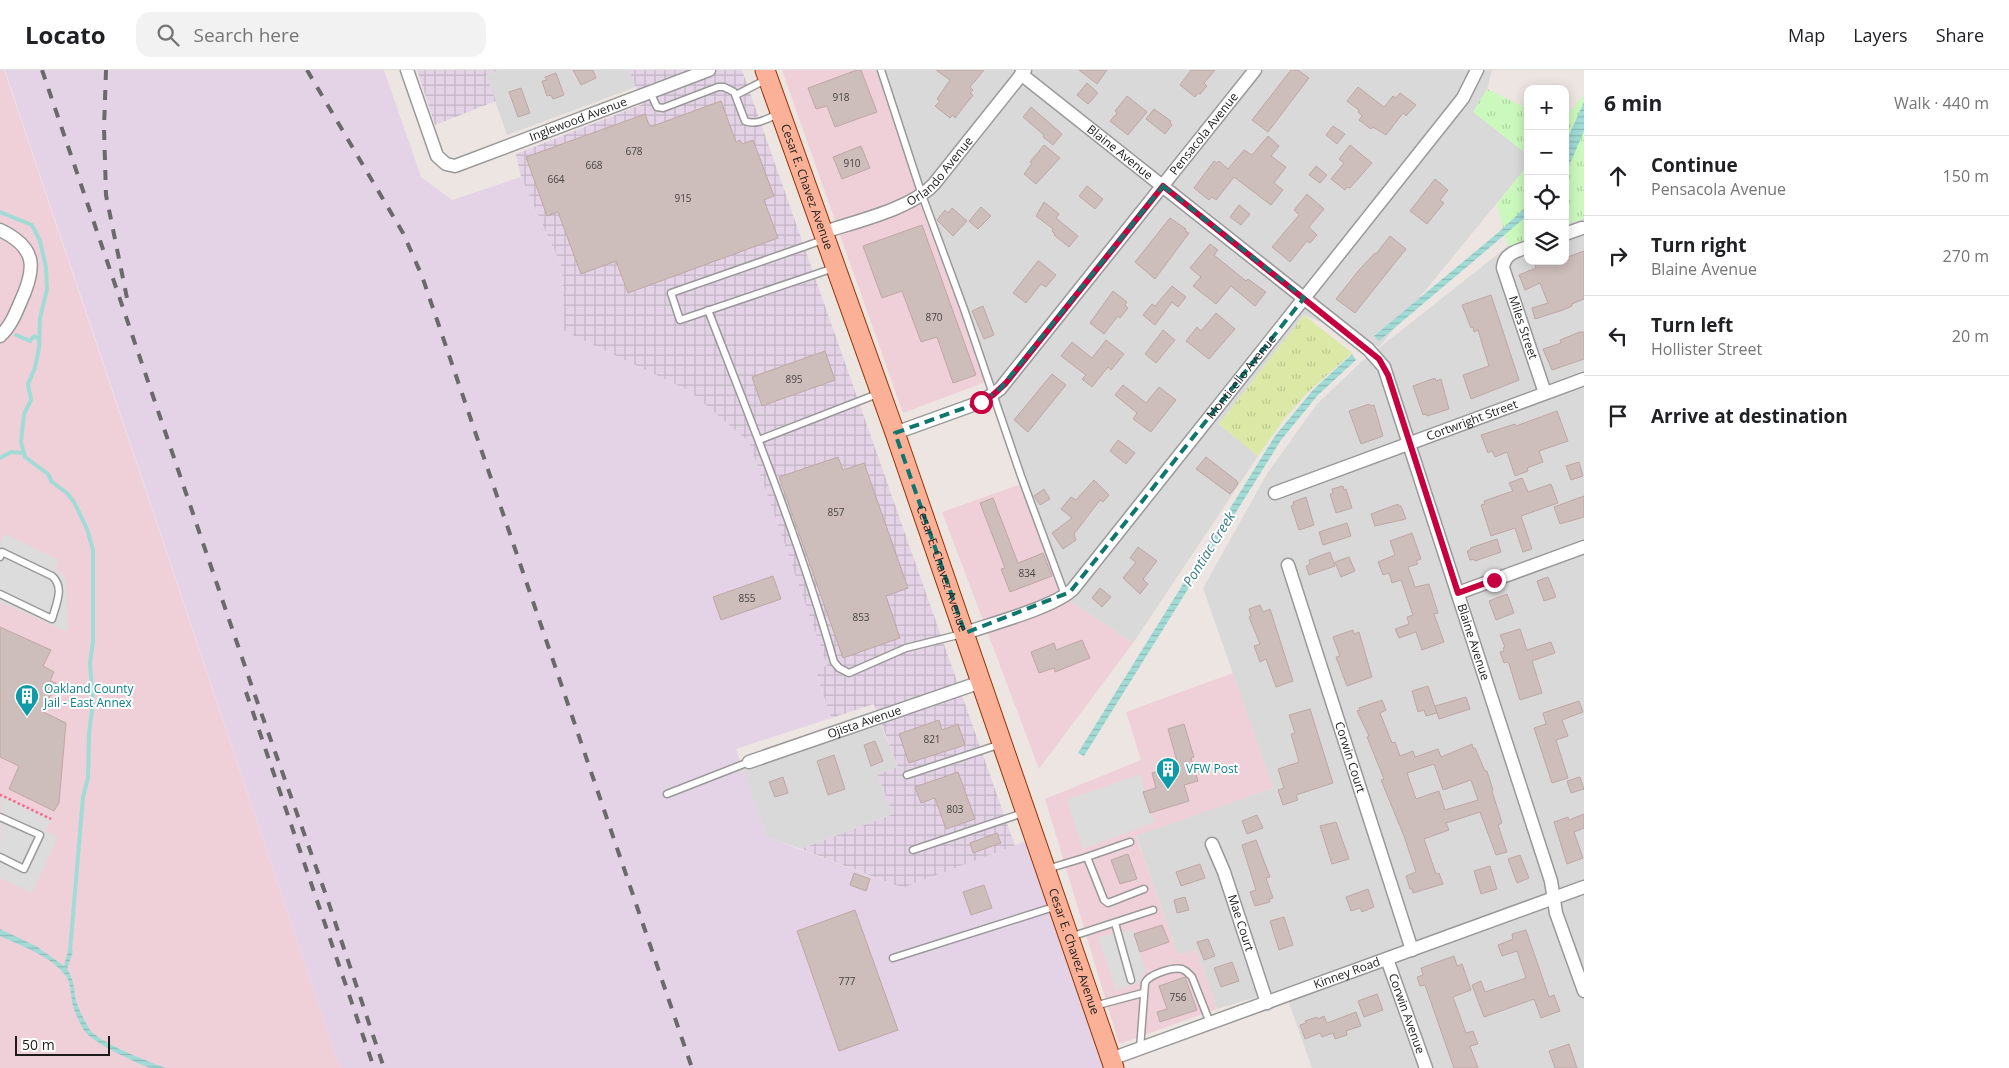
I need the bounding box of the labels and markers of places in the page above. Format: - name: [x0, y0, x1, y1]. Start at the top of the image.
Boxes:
- place label: Oakland County Jail - East Annex: [43, 680, 135, 711]
- building icon: Oakland County Jail - East Annex: [14, 683, 40, 717]
- building icon: VFW Post: [1155, 756, 1181, 790]
- place label: VFW Post: [1186, 760, 1238, 777]

